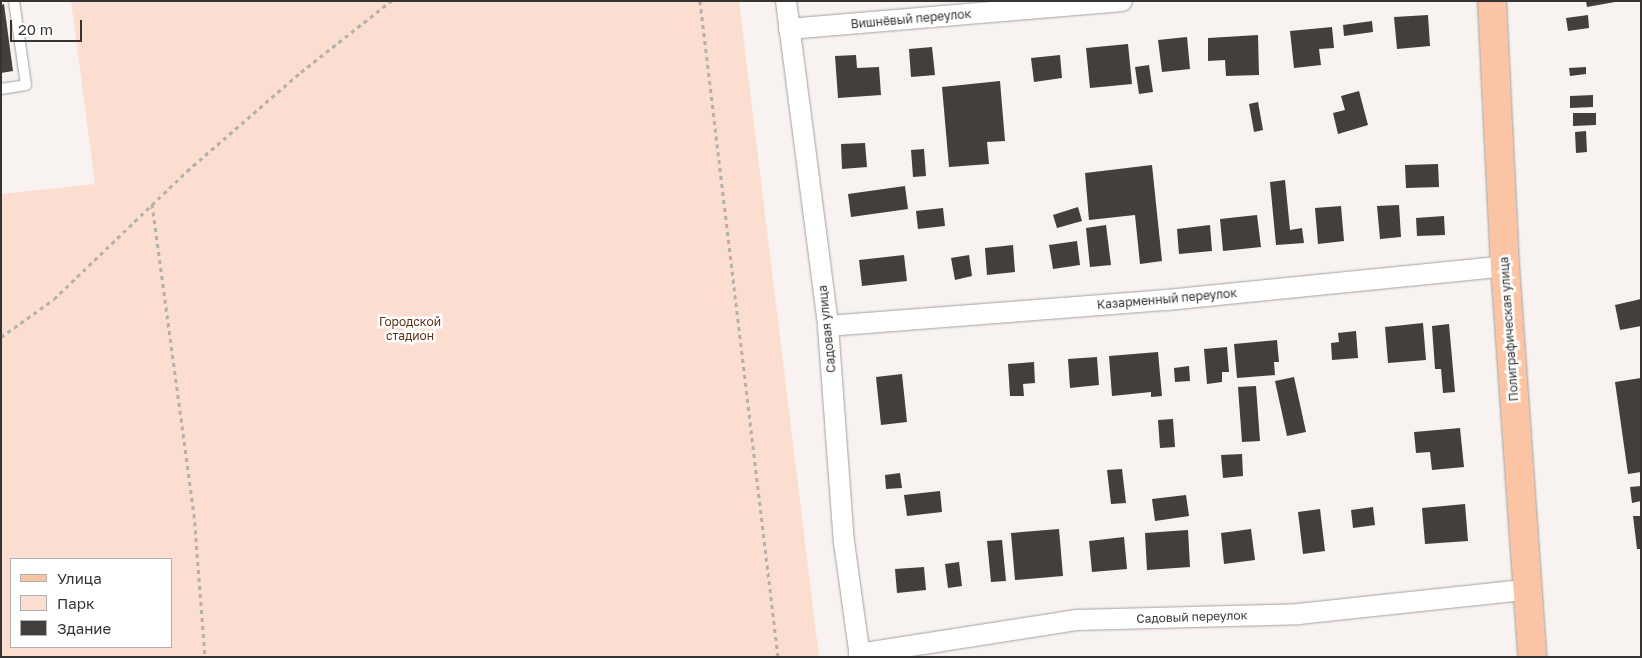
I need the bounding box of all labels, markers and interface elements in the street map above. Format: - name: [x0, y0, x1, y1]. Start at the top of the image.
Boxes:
- street label: Вишнёвый переулок: [850, 7, 972, 31]
- scale bar: [12, 10, 85, 42]
- text: 20 m: [18, 20, 53, 38]
- street label: Полиграфическая улица: [1497, 256, 1521, 402]
- street label: Садовая улица: [815, 285, 839, 373]
- street label: Казарменный переулок: [1096, 286, 1238, 312]
- park label: Городской стадион: [379, 315, 441, 343]
- legend: [10, 558, 172, 648]
- text: Улица: [57, 569, 102, 587]
- text: Парк: [57, 594, 95, 612]
- street label: Садовый переулок: [1136, 608, 1248, 626]
- text: Здание: [57, 619, 111, 637]

